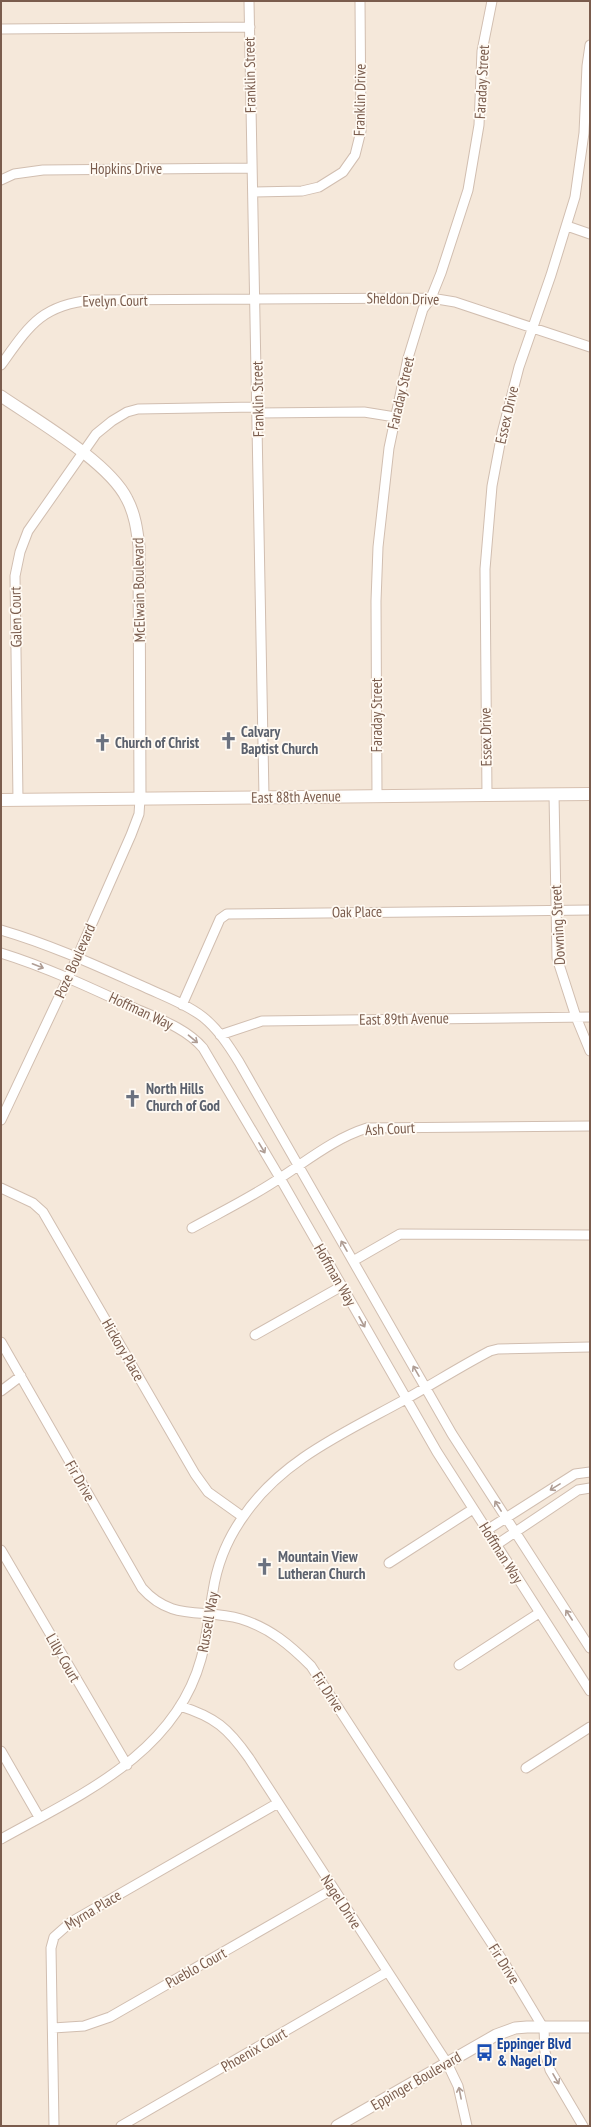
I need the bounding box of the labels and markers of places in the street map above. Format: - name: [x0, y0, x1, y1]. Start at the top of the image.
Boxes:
- place label: Calvary Baptist Church: [241, 722, 318, 758]
- church icon: Calvary Baptist Church: [218, 731, 238, 751]
- church icon: Church of Christ: [92, 733, 112, 753]
- place label: Church of Christ: [115, 733, 200, 752]
- place label: North Hills Church of God: [146, 1079, 220, 1115]
- church icon: North Hills Church of God: [123, 1088, 143, 1108]
- place label: Mountain View Lutheran Church: [278, 1547, 366, 1583]
- church icon: Mountain View Lutheran Church: [255, 1556, 275, 1576]
- place label: Eppinger Blvd & Nagel Dr: [497, 2034, 571, 2070]
- bus stop icon: Eppinger Blvd & Nagel Dr: [474, 2043, 494, 2063]

